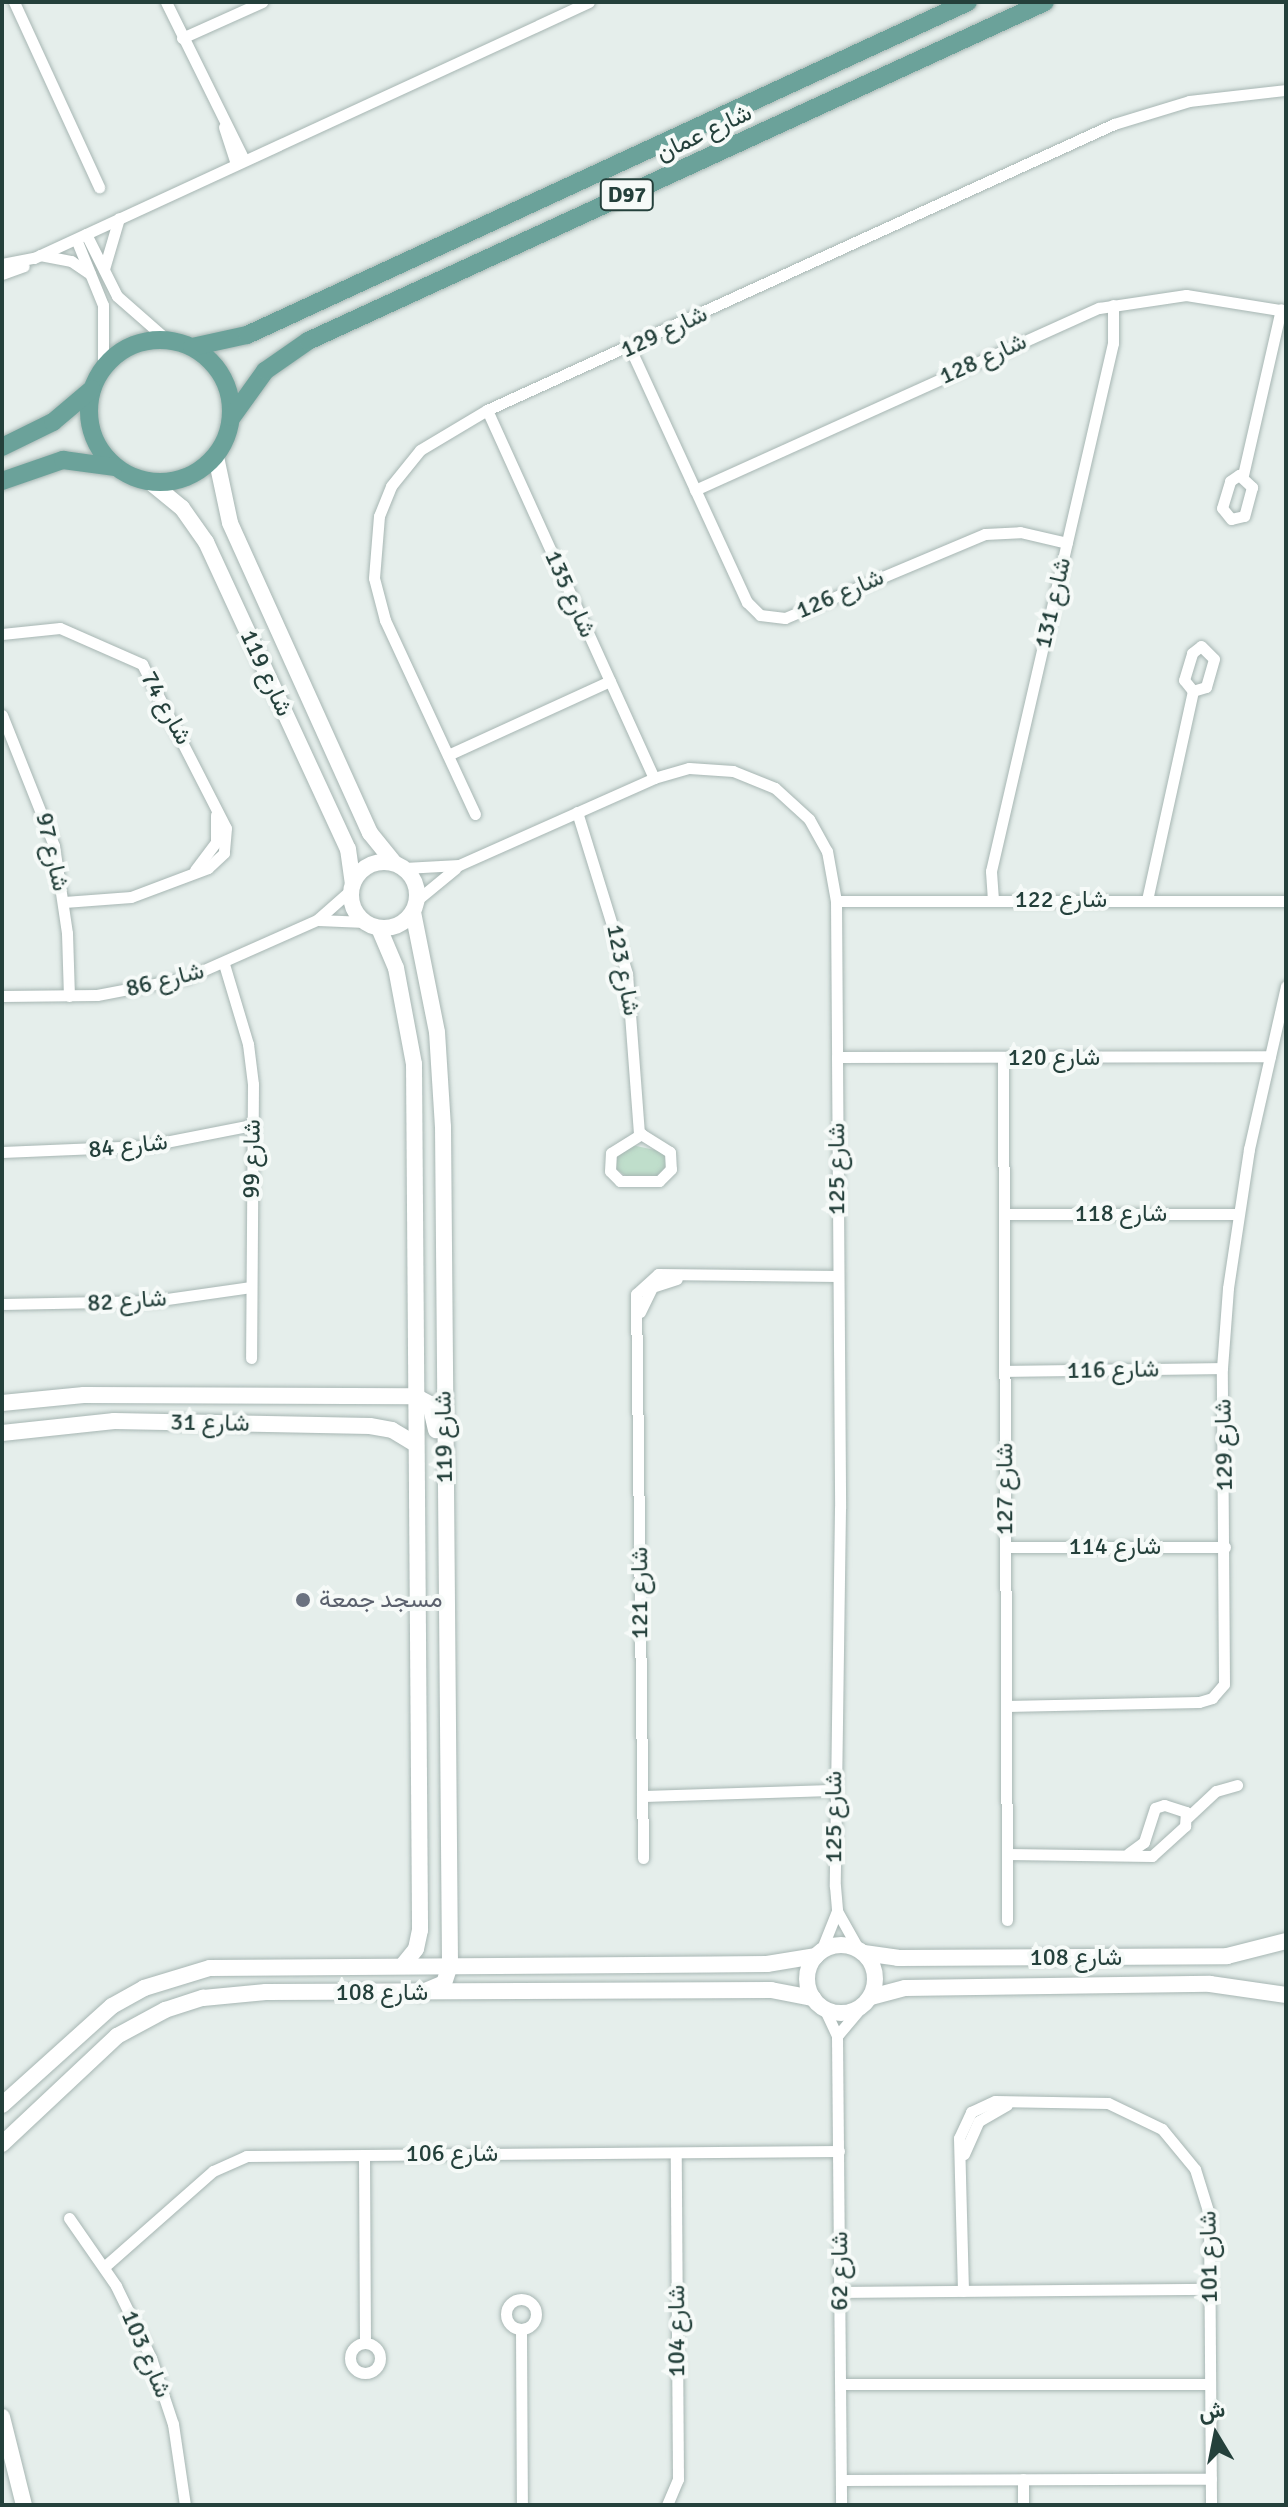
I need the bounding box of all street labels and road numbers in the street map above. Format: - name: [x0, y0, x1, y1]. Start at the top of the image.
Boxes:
- street label: شارع عمان: [652, 98, 756, 168]
- road number: D97: [599, 177, 655, 213]
- street label: شارع 129: [616, 299, 712, 365]
- street label: شارع 128: [935, 327, 1031, 391]
- street label: شارع 135: [538, 546, 602, 642]
- street label: شارع 131: [1029, 555, 1077, 651]
- street label: شارع 126: [792, 563, 888, 625]
- street label: شارع 119: [233, 625, 299, 721]
- street label: شارع 74: [134, 666, 198, 750]
- street label: شارع 97: [29, 810, 75, 894]
- street label: شارع 122: [1015, 886, 1107, 914]
- street label: شارع 123: [600, 922, 646, 1018]
- street label: شارع 86: [123, 956, 207, 1004]
- street label: شارع 120: [1008, 1044, 1100, 1072]
- street label: شارع 99: [237, 1119, 267, 1199]
- street label: شارع 125: [823, 1123, 851, 1215]
- street label: شارع 84: [87, 1128, 169, 1164]
- street label: شارع 118: [1075, 1200, 1167, 1228]
- street label: شارع 82: [86, 1284, 168, 1318]
- street label: شارع 116: [1067, 1355, 1159, 1385]
- street label: شارع 119: [429, 1391, 459, 1483]
- street label: شارع 129: [1209, 1399, 1239, 1491]
- street label: شارع 31: [170, 1408, 250, 1438]
- street label: شارع 127: [991, 1443, 1019, 1535]
- street label: شارع 114: [1069, 1533, 1161, 1561]
- street label: شارع 121: [626, 1547, 654, 1639]
- street label: شارع 125: [820, 1771, 848, 1863]
- street label: شارع 108: [1030, 1944, 1122, 1972]
- street label: شارع 108: [336, 1979, 428, 2007]
- street label: شارع 106: [406, 2140, 498, 2168]
- street label: شارع 101: [1194, 2211, 1224, 2303]
- street label: شارع 62: [826, 2231, 854, 2311]
- street label: شارع 104: [663, 2285, 691, 2377]
- street label: شارع 103: [115, 2306, 177, 2402]

